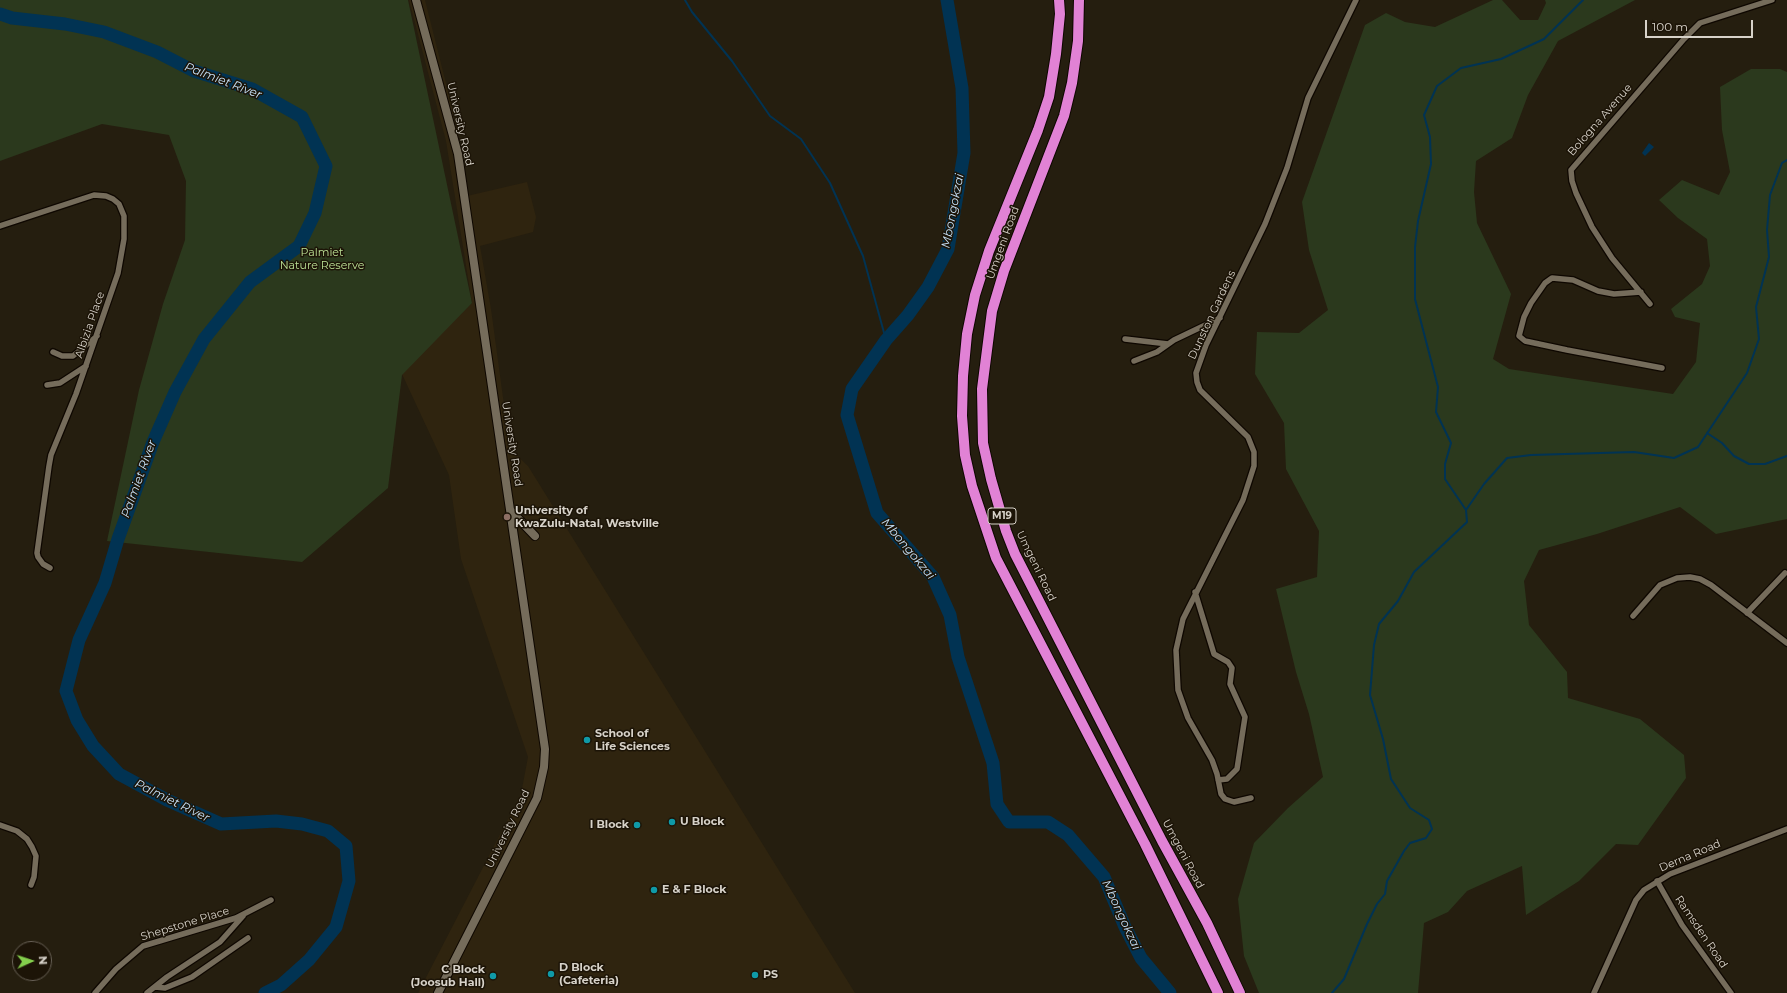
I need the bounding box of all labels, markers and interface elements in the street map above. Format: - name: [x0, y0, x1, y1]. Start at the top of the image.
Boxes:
- scale bar: [1647, 12, 1755, 38]
- text: 100 m: [1652, 19, 1688, 34]
- water label: Palmiet River: [182, 60, 264, 102]
- street label: University Road: [444, 81, 476, 167]
- street label: Bologna Avenue: [1565, 81, 1635, 159]
- water label: Mbongokzai: [939, 173, 967, 249]
- street label: Umgeni Road: [984, 205, 1022, 281]
- park label: Palmiet Nature Reserve: [280, 246, 364, 272]
- street label: Dunston Gardens: [1186, 268, 1238, 362]
- street label: Albizia Place: [72, 290, 108, 360]
- street label: University Road: [499, 401, 525, 487]
- water label: Palmiet River: [118, 438, 160, 520]
- place label: University of KwaZulu-Natal, Westville: [515, 504, 659, 530]
- road number: M19: [988, 508, 1016, 524]
- marker: University of KwaZulu-Natal, Westville: [502, 512, 512, 522]
- water label: Mbongokzai: [878, 516, 938, 582]
- street label: Umgeni Road: [1013, 529, 1059, 603]
- place label: School of Life Sciences: [595, 727, 670, 753]
- marker: School of Life Sciences: [582, 735, 592, 745]
- water label: Palmiet River: [132, 777, 212, 825]
- street label: University Road: [483, 788, 533, 870]
- place label: U Block: [680, 815, 724, 829]
- marker: U Block: [667, 817, 677, 827]
- street label: Umgeni Road: [1159, 817, 1207, 891]
- place label: I Block: [590, 818, 629, 832]
- marker: I Block: [632, 820, 642, 830]
- street label: Derna Road: [1657, 837, 1723, 875]
- water label: Mbongokzai: [1099, 878, 1143, 952]
- place label: E & F Block: [662, 883, 726, 897]
- marker: E & F Block: [649, 885, 659, 895]
- street label: Ramsden Road: [1672, 893, 1730, 971]
- street label: Shepstone Place: [139, 904, 231, 944]
- north arrow: [12, 941, 52, 981]
- text: N: [36, 956, 50, 965]
- place label: D Block (Cafeteria): [559, 961, 619, 987]
- place label: C Block (Joosub Hall): [410, 963, 485, 989]
- place label: PS: [763, 968, 778, 982]
- marker: D Block (Cafeteria): [546, 969, 556, 979]
- marker: PS: [750, 970, 760, 980]
- marker: C Block (Joosub Hall): [488, 971, 498, 981]

